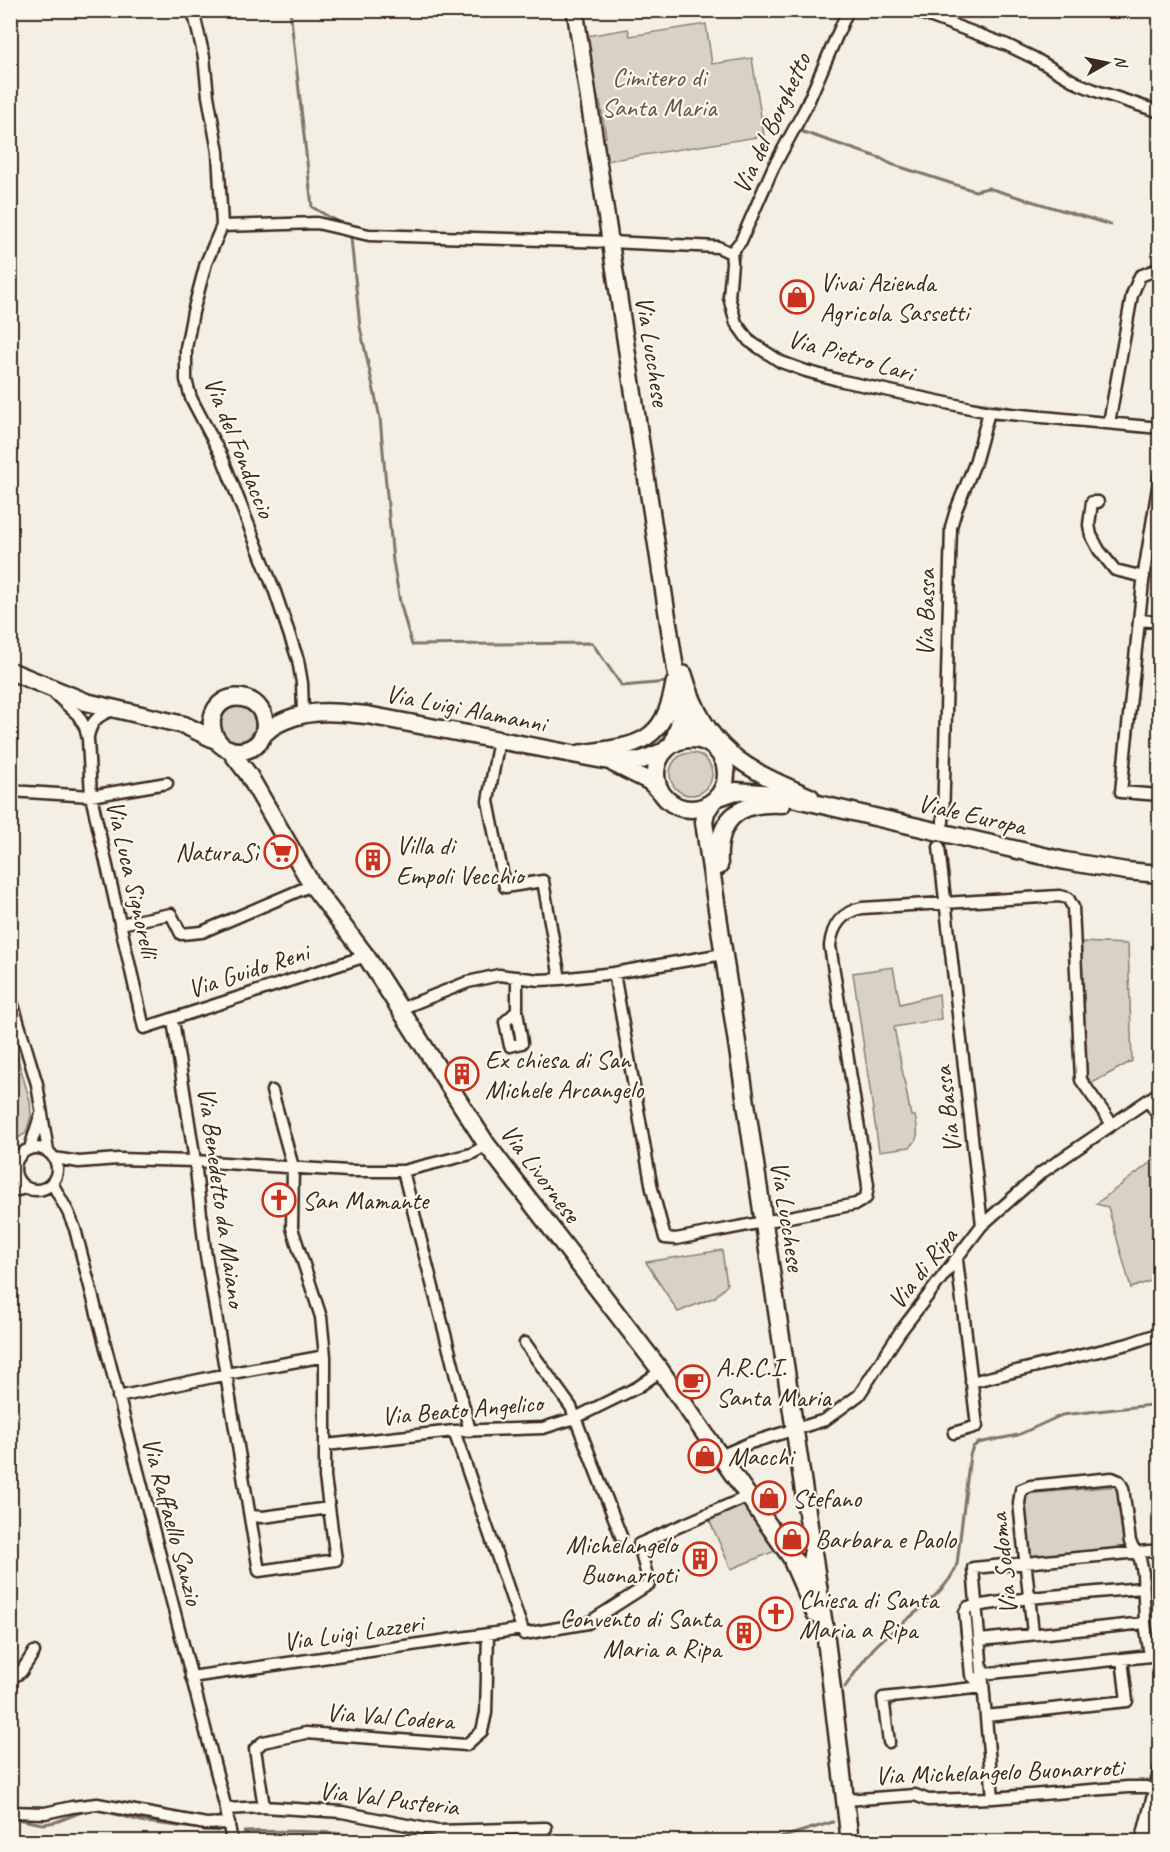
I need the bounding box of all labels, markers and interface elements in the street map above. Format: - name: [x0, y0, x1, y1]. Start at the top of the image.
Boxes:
- north arrow: [1077, 33, 1137, 93]
- street label: Via del Borghetto: [724, 46, 819, 199]
- text: N: [1110, 54, 1132, 70]
- park label: Cimitero di Santa Maria: [602, 61, 718, 124]
- place label: Vivai Azienda Agricola Sassetti: [820, 266, 972, 329]
- shop icon: Vivai Azienda Agricola Sassetti: [779, 279, 815, 315]
- street label: Via Lucchese: [628, 294, 678, 410]
- street label: Via Pietro Lari: [784, 322, 921, 390]
- street label: Via del Fondaccio: [196, 372, 283, 524]
- street label: Via Bassa: [908, 567, 943, 657]
- street label: Via Luigi Alamanni: [383, 677, 552, 741]
- street label: Viale Europa: [915, 786, 1031, 843]
- street label: Via Luca Signorelli: [98, 797, 167, 964]
- place label: Villa di Empoli Vecchio: [396, 829, 526, 892]
- supermarket icon: NaturaSì: [263, 834, 299, 870]
- place label: NaturaSì: [175, 836, 260, 869]
- building icon: Villa di Empoli Vecchio: [355, 842, 391, 878]
- street label: Via Guido Reni: [184, 934, 316, 1006]
- place label: Ex chiesa di San Michele Arcangelo: [485, 1043, 645, 1106]
- building icon: Ex chiesa di San Michele Arcangelo: [444, 1056, 480, 1092]
- street label: Via Bassa: [926, 1063, 969, 1155]
- street label: Via Benedetto da Maiano: [190, 1085, 254, 1312]
- street label: Via Livornese: [493, 1117, 589, 1230]
- street label: Via Lucchese: [763, 1159, 813, 1275]
- church icon: San Mamante: [261, 1182, 297, 1218]
- place label: San Mamante: [302, 1184, 431, 1217]
- street label: Via di Ripa: [880, 1220, 966, 1316]
- place label: A.R.C.I. Santa Maria: [716, 1351, 832, 1414]
- cafe icon: A.R.C.I. Santa Maria: [675, 1364, 711, 1400]
- street label: Via Beato Angelico: [380, 1386, 547, 1433]
- street label: Via Raffaello Sanzio: [134, 1433, 211, 1611]
- shop icon: Macchi: [687, 1438, 723, 1474]
- place label: Macchi: [728, 1440, 796, 1473]
- shop icon: Stefano: [751, 1480, 787, 1516]
- place label: Stefano: [792, 1482, 863, 1515]
- street label: Via Sodoma: [982, 1510, 1025, 1616]
- shop icon: Barbara e Paolo: [774, 1521, 810, 1557]
- place label: Barbara e Paolo: [815, 1523, 958, 1556]
- place label: Michelangelo Buonarroti: [566, 1528, 680, 1591]
- building icon: Michelangelo Buonarroti: [682, 1541, 718, 1577]
- place label: Chiesa di Santa Maria a Ripa: [799, 1583, 940, 1646]
- church icon: Chiesa di Santa Maria a Ripa: [758, 1596, 794, 1632]
- place label: Convento di Santa Maria a Ripa: [560, 1602, 723, 1665]
- street label: Via Luigi Lazzeri: [281, 1606, 428, 1659]
- building icon: Convento di Santa Maria a Ripa: [726, 1615, 762, 1651]
- street label: Via Val Codera: [325, 1696, 457, 1738]
- street label: Via Michelangelo Buonarroti: [874, 1751, 1127, 1792]
- street label: Via Val Pusteria: [317, 1774, 462, 1824]

